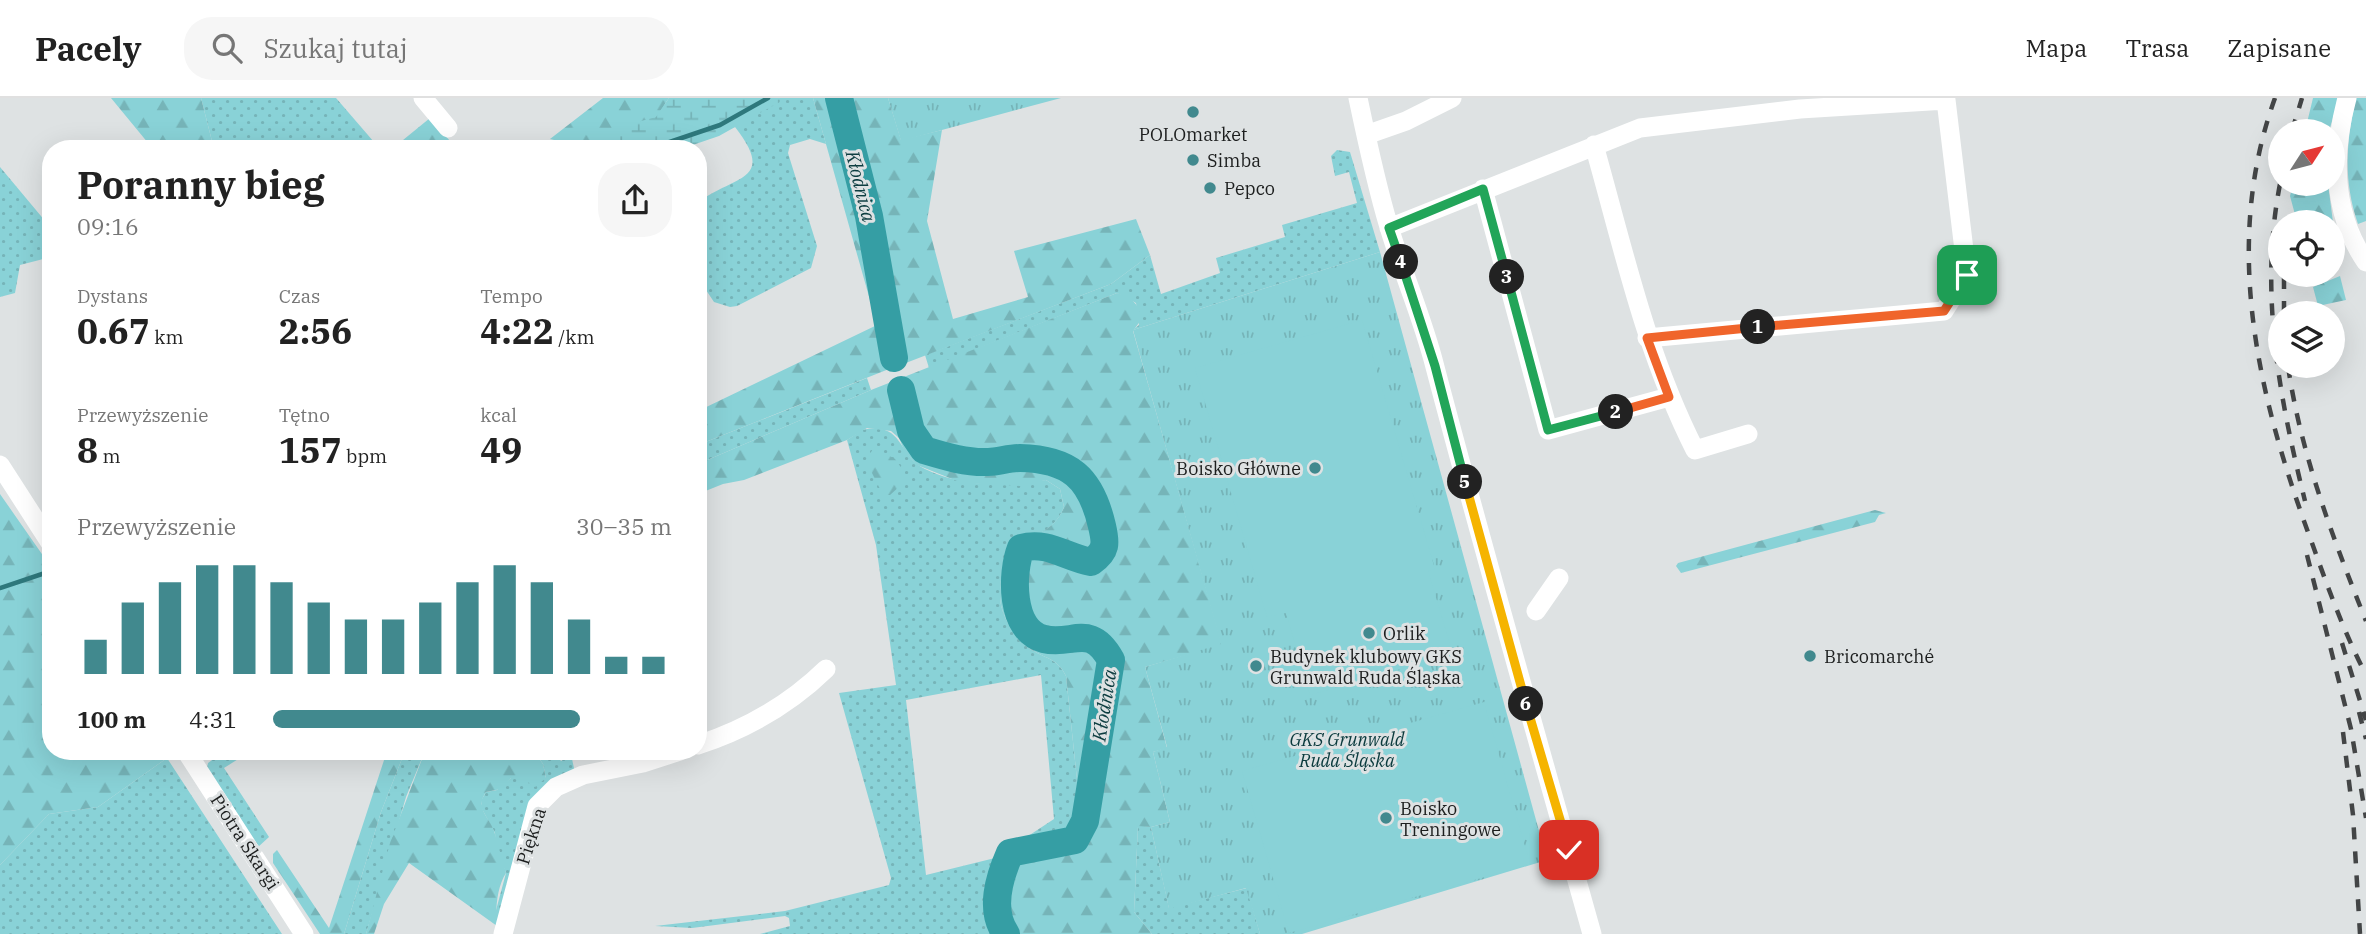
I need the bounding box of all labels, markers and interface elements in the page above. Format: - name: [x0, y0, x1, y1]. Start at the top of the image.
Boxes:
- search box: [184, 17, 674, 80]
- text: Pacely: [35, 27, 142, 70]
- icon: search: [208, 29, 246, 67]
- text: Szukaj tutaj: [264, 31, 408, 65]
- text: Mapa: [2025, 32, 2087, 64]
- text: Trasa: [2125, 32, 2189, 64]
- text: Zapisane: [2227, 32, 2331, 64]
- marker: POLOmarket: [1185, 104, 1201, 120]
- north arrow: [2268, 119, 2345, 196]
- map controls: [2268, 119, 2345, 378]
- place label: POLOmarket: [1139, 123, 1247, 146]
- water label: Kłodnica: [840, 147, 882, 225]
- place label: Simba: [1207, 149, 1261, 172]
- marker: Simba: [1185, 152, 1201, 168]
- text: Poranny bieg: [77, 160, 325, 209]
- button: share: [598, 163, 672, 237]
- place label: Pepco: [1224, 177, 1275, 200]
- marker: Pepco: [1202, 180, 1218, 196]
- button: locate: [2268, 210, 2345, 287]
- text: 09:16: [77, 211, 139, 241]
- pin: 4: [1384, 244, 1418, 280]
- pin: [1937, 245, 1997, 305]
- text: 4: [1395, 249, 1406, 273]
- icon: arrive: [1948, 256, 1986, 294]
- pin: 3: [1490, 260, 1524, 294]
- text: 3: [1501, 264, 1512, 288]
- text: Dystans: [77, 284, 148, 308]
- text: Czas: [279, 284, 320, 308]
- text: Tempo: [480, 284, 543, 308]
- button: layers: [2268, 301, 2345, 378]
- text: 0.67: [77, 308, 150, 354]
- text: 2:56: [279, 308, 352, 354]
- text: 4:22: [480, 308, 554, 354]
- pin: 1: [1740, 310, 1776, 344]
- text: 1: [1752, 314, 1763, 338]
- text: km: [150, 325, 184, 349]
- text: /km: [554, 325, 595, 349]
- pin: 2: [1598, 394, 1634, 430]
- text: 2: [1610, 399, 1621, 423]
- text: Przewyższenie: [77, 403, 208, 427]
- text: Tętno: [279, 403, 330, 427]
- text: kcal: [480, 403, 517, 427]
- text: 8: [77, 427, 98, 473]
- text: 157: [279, 427, 342, 473]
- text: 49: [480, 427, 522, 473]
- text: m: [98, 444, 121, 468]
- text: bpm: [342, 444, 387, 468]
- place label: Boisko Główne: [1176, 457, 1301, 480]
- marker: Boisko Główne: [1307, 460, 1323, 476]
- pin: 5: [1448, 464, 1482, 500]
- text: 5: [1459, 469, 1470, 493]
- text: Przewyższenie: [77, 511, 236, 541]
- text: 30–35 m: [576, 511, 672, 541]
- place label: Orlik: [1383, 622, 1426, 645]
- marker: Orlik: [1361, 625, 1377, 641]
- place label: Budynek klubowy GKS Grunwald Ruda Śląska: [1270, 645, 1462, 689]
- place label: Bricomarché: [1824, 645, 1934, 668]
- marker: Bricomarché: [1802, 648, 1818, 664]
- marker: Budynek klubowy GKS Grunwald Ruda Śląska: [1248, 658, 1264, 674]
- water label: Kłodnica: [1086, 667, 1122, 744]
- pin: 6: [1508, 686, 1544, 722]
- text: 6: [1520, 691, 1531, 715]
- text: 100 m: [77, 704, 146, 734]
- text: 4:31: [189, 704, 237, 734]
- park label: GKS Grunwald Ruda Śląska: [1289, 728, 1405, 772]
- street label: Piotra Skargi: [205, 790, 285, 895]
- place label: Boisko Treningowe: [1400, 797, 1501, 841]
- street label: Piękna: [511, 805, 551, 867]
- marker: Boisko Treningowe: [1378, 810, 1394, 826]
- pin: [1539, 820, 1599, 880]
- icon: check: [1550, 831, 1588, 869]

